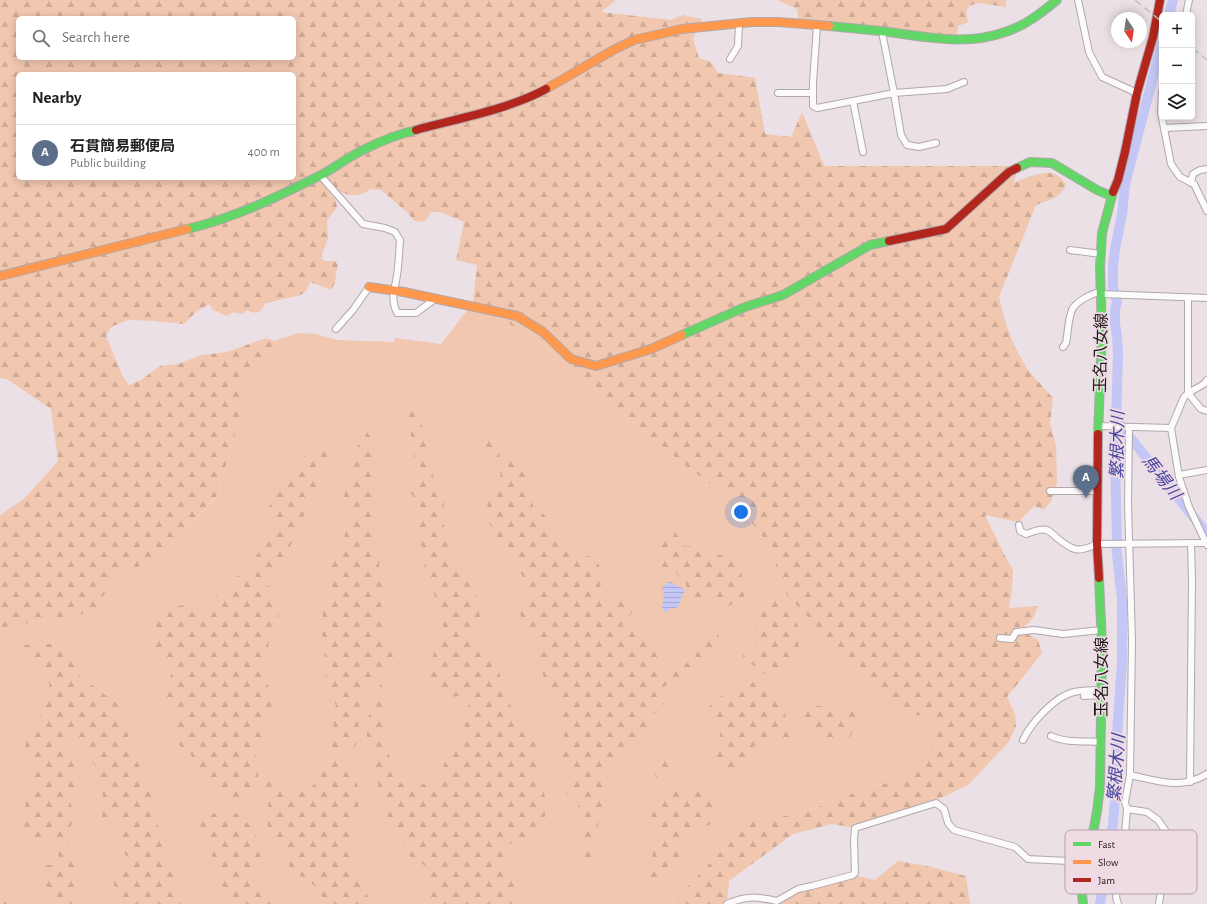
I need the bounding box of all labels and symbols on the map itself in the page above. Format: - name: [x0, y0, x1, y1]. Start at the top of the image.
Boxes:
- north arrow: [1111, 12, 1147, 48]
- street label: 玉名八女線: [1091, 313, 1110, 393]
- water label: 繁根木川: [1107, 409, 1127, 479]
- water label: 馬場川: [1139, 451, 1186, 504]
- pin: A: [1073, 465, 1099, 498]
- your location: [731, 502, 751, 522]
- street label: 玉名八女線: [1093, 637, 1110, 717]
- water label: 繁根木川: [1105, 731, 1127, 803]
- legend: [1065, 830, 1197, 894]
- text: Fast: [1098, 839, 1116, 850]
- text: Slow: [1098, 857, 1119, 868]
- text: Jam: [1098, 875, 1115, 886]

